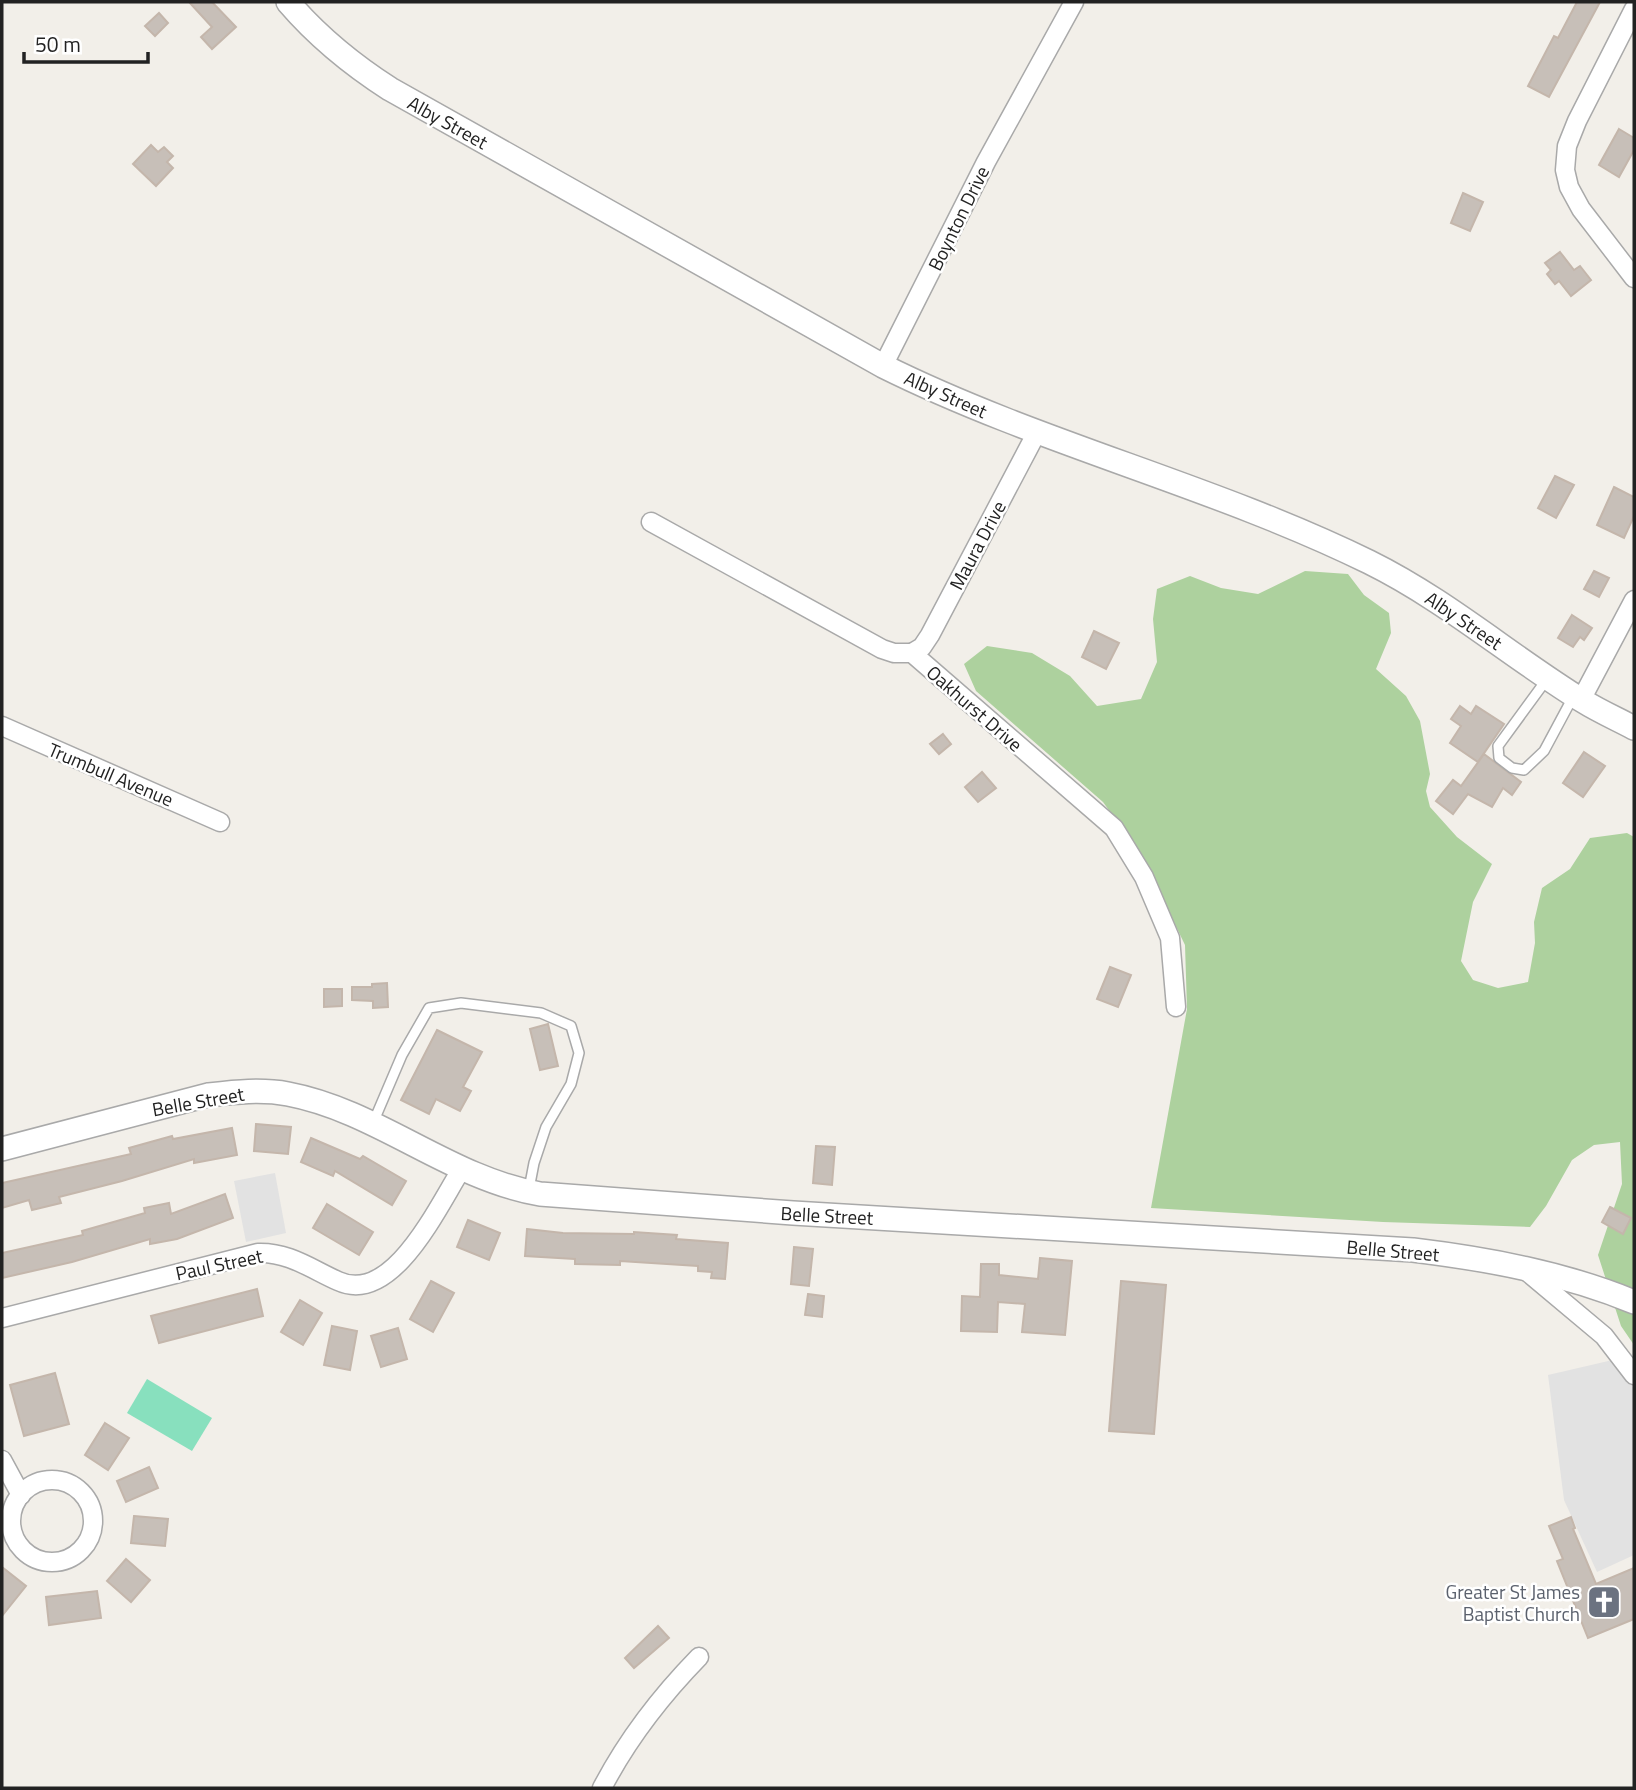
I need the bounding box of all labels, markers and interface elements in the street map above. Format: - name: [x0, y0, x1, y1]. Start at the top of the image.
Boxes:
- scale bar: [24, 21, 149, 65]
- text: 50 m: [35, 28, 81, 60]
- street label: Alby Street: [403, 88, 494, 156]
- street label: Boynton Drive: [920, 161, 996, 275]
- street label: Alby Street: [900, 363, 992, 425]
- street label: Maura Drive: [941, 495, 1013, 595]
- street label: Alby Street: [1419, 583, 1509, 657]
- street label: Oakhurst Drive: [920, 658, 1030, 758]
- street label: Trumbull Avenue: [44, 735, 178, 813]
- street label: Belle Street: [150, 1079, 247, 1123]
- street label: Belle Street: [780, 1198, 874, 1232]
- street label: Belle Street: [1345, 1232, 1441, 1269]
- street label: Paul Street: [173, 1241, 266, 1287]
- place label: Greater St James Baptist Church: [1445, 1577, 1580, 1628]
- church icon: Greater St James Baptist Church: [1585, 1583, 1623, 1621]

